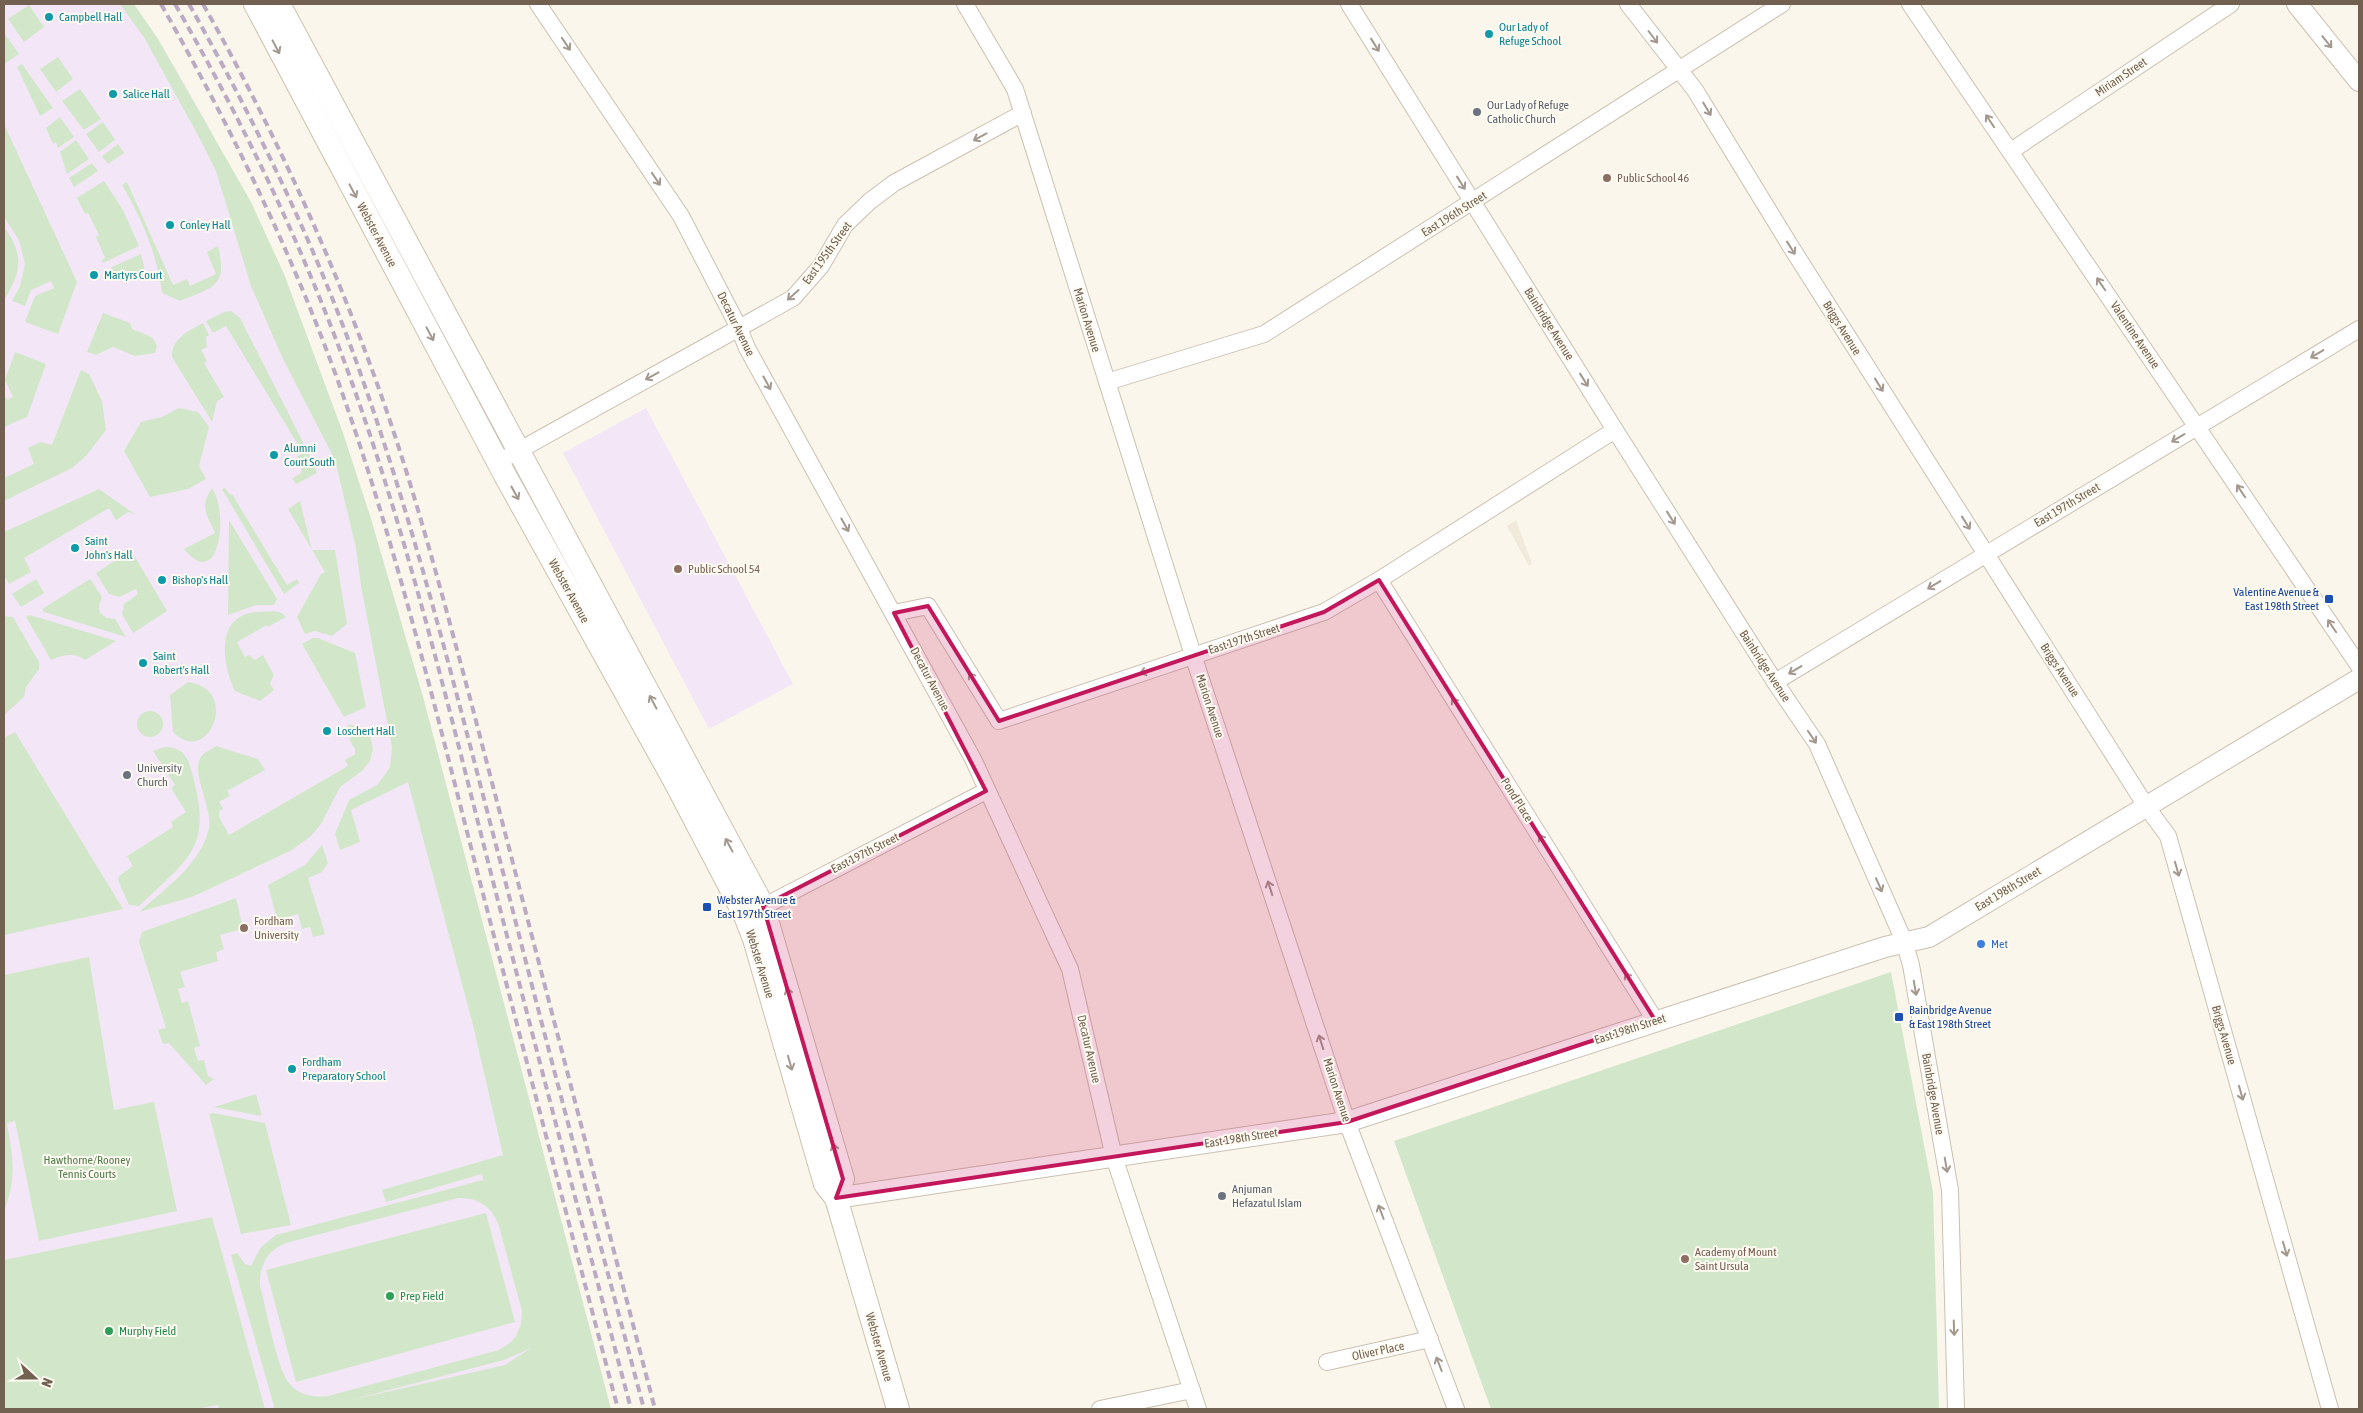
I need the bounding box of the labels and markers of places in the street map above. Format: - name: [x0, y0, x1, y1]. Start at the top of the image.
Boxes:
- place label: Campbell Hall: [59, 10, 123, 24]
- marker: Campbell Hall: [43, 11, 55, 23]
- place label: Our Lady of Refuge School: [1499, 20, 1562, 48]
- marker: Our Lady of Refuge School: [1483, 28, 1495, 40]
- place label: Salice Hall: [123, 87, 171, 101]
- marker: Salice Hall: [107, 88, 119, 100]
- place label: Our Lady of Refuge Catholic Church: [1487, 98, 1569, 126]
- marker: Our Lady of Refuge Catholic Church: [1471, 106, 1483, 118]
- place label: Public School 46: [1617, 171, 1689, 185]
- marker: Public School 46: [1601, 172, 1613, 184]
- place label: Conley Hall: [180, 218, 232, 232]
- marker: Conley Hall: [164, 219, 176, 231]
- place label: Martyrs Court: [104, 268, 163, 282]
- marker: Martyrs Court: [88, 269, 100, 281]
- place label: Alumni Court South: [284, 441, 335, 469]
- marker: Alumni Court South: [268, 449, 280, 461]
- place label: Saint John's Hall: [85, 534, 133, 562]
- marker: Saint John's Hall: [69, 542, 81, 554]
- place label: Public School 54: [688, 562, 760, 576]
- marker: Public School 54: [672, 563, 684, 575]
- place label: Bishop's Hall: [172, 573, 229, 587]
- marker: Bishop's Hall: [156, 574, 168, 586]
- place label: Valentine Avenue & East 198th Street: [2233, 585, 2320, 613]
- marker: Valentine Avenue & East 198th Street: [2323, 593, 2335, 605]
- place label: Saint Robert's Hall: [153, 649, 210, 677]
- marker: Saint Robert's Hall: [137, 657, 149, 669]
- place label: Loschert Hall: [337, 724, 395, 738]
- marker: Loschert Hall: [321, 725, 333, 737]
- place label: University Church: [137, 761, 182, 789]
- marker: University Church: [121, 769, 133, 781]
- place label: Webster Avenue & East 197th Street: [717, 893, 797, 921]
- marker: Webster Avenue & East 197th Street: [701, 901, 713, 913]
- place label: Fordham University: [254, 914, 299, 942]
- marker: Fordham University: [238, 922, 250, 934]
- place label: Met: [1991, 937, 2008, 951]
- marker: Met: [1975, 938, 1987, 950]
- place label: Bainbridge Avenue & East 198th Street: [1909, 1003, 1992, 1031]
- marker: Bainbridge Avenue & East 198th Street: [1893, 1011, 1905, 1023]
- place label: Fordham Preparatory School: [302, 1055, 387, 1083]
- marker: Fordham Preparatory School: [286, 1063, 298, 1075]
- place label: Anjuman Hefazatul Islam: [1232, 1182, 1302, 1210]
- marker: Anjuman Hefazatul Islam: [1216, 1190, 1228, 1202]
- place label: Academy of Mount Saint Ursula: [1695, 1245, 1777, 1273]
- marker: Academy of Mount Saint Ursula: [1679, 1253, 1691, 1265]
- place label: Prep Field: [400, 1289, 444, 1303]
- marker: Prep Field: [384, 1290, 396, 1302]
- place label: Murphy Field: [119, 1324, 176, 1338]
- marker: Murphy Field: [103, 1325, 115, 1337]

